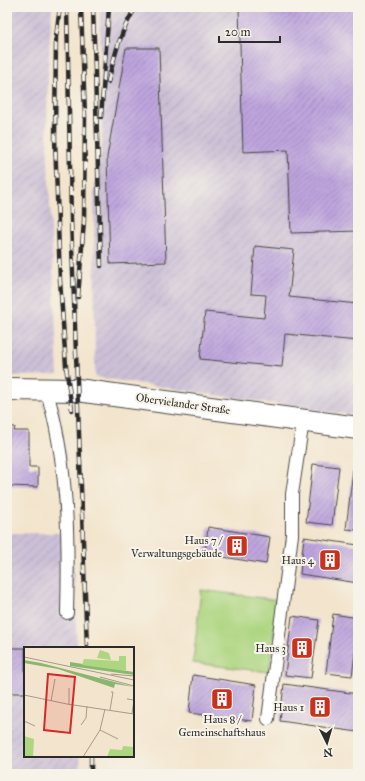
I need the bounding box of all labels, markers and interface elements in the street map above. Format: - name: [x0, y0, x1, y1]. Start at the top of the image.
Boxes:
- scale bar: [219, 18, 280, 44]
- text: 20 m: [225, 25, 251, 39]
- street label: Obervielander Straße: [135, 391, 231, 417]
- building icon: Haus 7 / Verwaltungsgebäude: [224, 533, 250, 559]
- place label: Haus 7 / Verwaltungsgebäude: [130, 534, 223, 560]
- building icon: Haus 4: [317, 547, 343, 573]
- place label: Haus 4: [281, 554, 315, 567]
- building icon: Haus 3: [289, 635, 315, 661]
- place label: Haus 3: [255, 642, 286, 655]
- inset map: [24, 647, 134, 757]
- building icon: Haus 8 / Gemeinschaftshaus: [209, 686, 235, 712]
- building icon: Haus 1: [307, 694, 333, 720]
- place label: Haus 1: [273, 701, 304, 714]
- place label: Haus 8 / Gemeinschaftshaus: [178, 713, 266, 739]
- north arrow: [307, 723, 347, 763]
- text: N: [322, 746, 333, 759]

